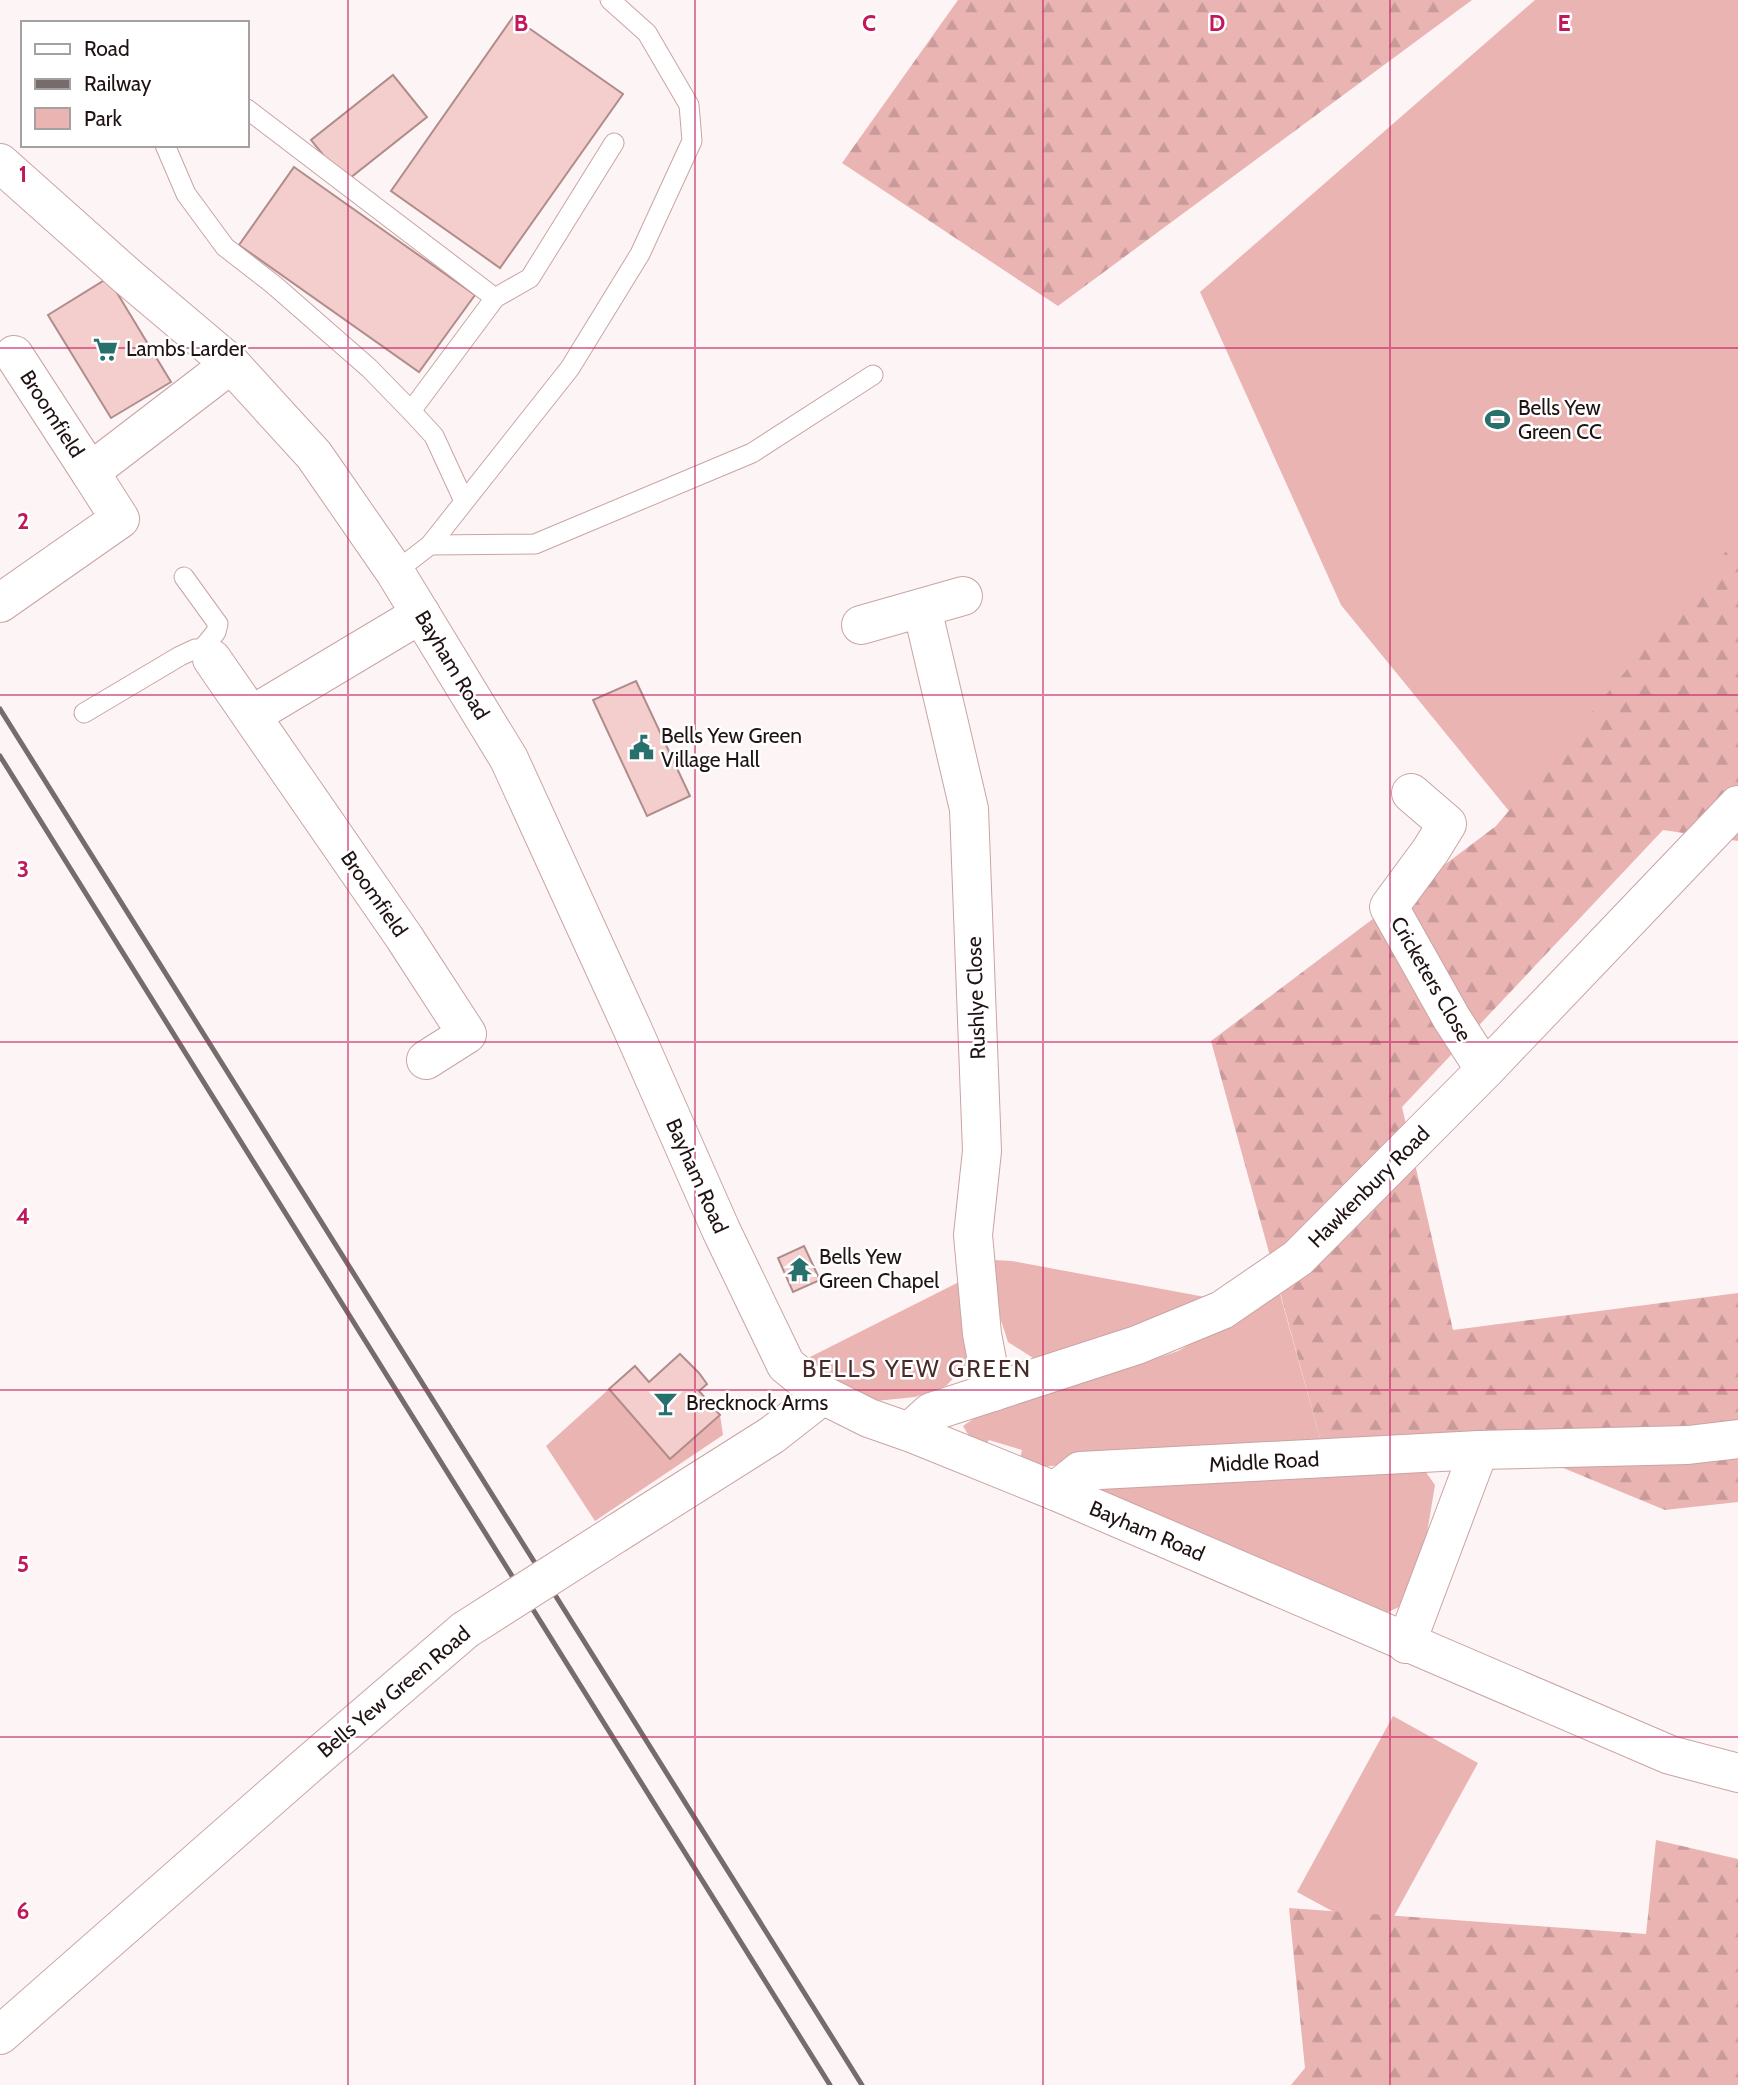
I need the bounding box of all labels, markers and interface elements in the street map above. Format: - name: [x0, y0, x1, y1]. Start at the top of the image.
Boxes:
- text: B: [514, 9, 528, 37]
- text: C: [862, 9, 876, 37]
- text: D: [1209, 9, 1225, 37]
- text: E: [1557, 9, 1571, 37]
- legend: [21, 21, 248, 147]
- text: Road: [84, 36, 130, 61]
- text: Railway: [84, 71, 152, 96]
- text: Park: [84, 106, 122, 131]
- text: 1: [19, 160, 27, 188]
- supermarket icon: Lambs Larder: [92, 335, 120, 363]
- place label: Lambs Larder: [126, 336, 246, 361]
- street label: Broomfield: [15, 365, 90, 462]
- place label: Bells Yew Green CC: [1518, 395, 1602, 444]
- sports icon: Bells Yew Green CC: [1484, 406, 1512, 434]
- text: 2: [17, 507, 29, 535]
- street label: Bayham Road: [410, 606, 495, 724]
- place label: Bells Yew Green Village Hall: [661, 723, 802, 772]
- public building icon: Bells Yew Green Village Hall: [627, 734, 655, 762]
- street label: Broomfield: [336, 846, 413, 941]
- text: 3: [17, 855, 29, 883]
- street label: Cricketers Close: [1386, 912, 1477, 1046]
- street label: Rushlye Close: [961, 936, 990, 1060]
- street label: Bayham Road: [661, 1115, 734, 1237]
- street label: Hawkenbury Road: [1303, 1121, 1435, 1253]
- text: 4: [16, 1202, 30, 1230]
- place label: Bells Yew Green Chapel: [819, 1244, 939, 1293]
- temple icon: Bells Yew Green Chapel: [785, 1255, 813, 1283]
- district label: BELLS YEW GREEN: [802, 1354, 1032, 1383]
- bar icon: Brecknock Arms: [652, 1389, 680, 1417]
- place label: Brecknock Arms: [686, 1390, 828, 1415]
- street label: Middle Road: [1208, 1446, 1320, 1477]
- street label: Bayham Road: [1086, 1495, 1209, 1566]
- text: 5: [17, 1550, 29, 1578]
- street label: Bells Yew Green Road: [312, 1621, 475, 1763]
- text: 6: [17, 1897, 29, 1925]

